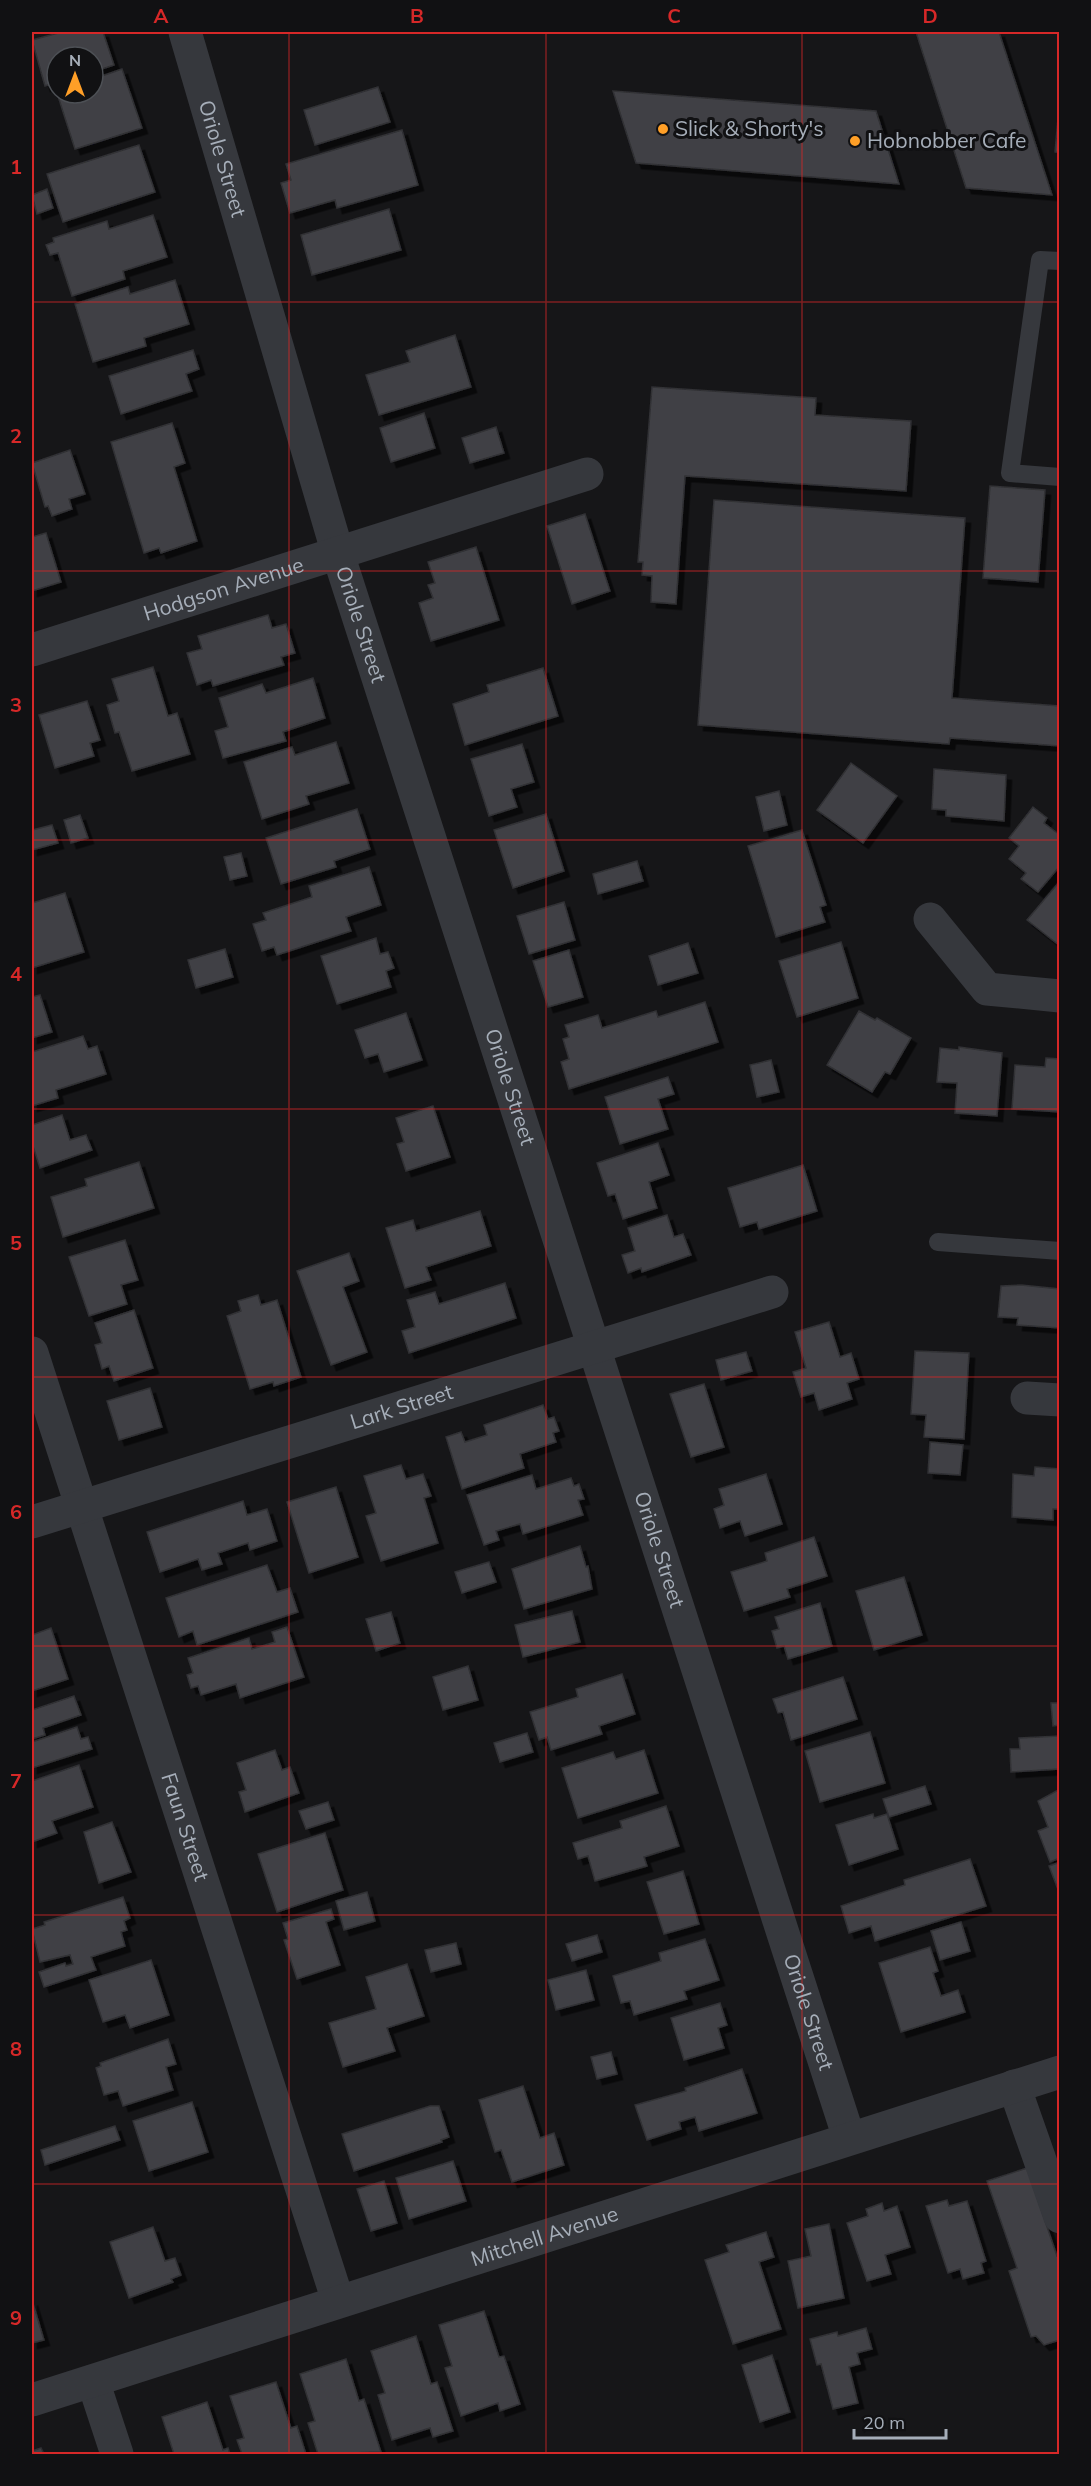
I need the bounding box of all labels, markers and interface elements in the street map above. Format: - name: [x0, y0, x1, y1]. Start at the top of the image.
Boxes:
- text: A: [154, 3, 169, 28]
- text: B: [410, 3, 424, 28]
- text: C: [667, 3, 681, 28]
- text: D: [922, 3, 938, 28]
- north arrow: [45, 45, 105, 105]
- text: N: [69, 50, 81, 70]
- street label: Oriole Street: [194, 97, 253, 220]
- place label: Slick & Shorty's: [675, 115, 824, 141]
- marker: Slick & Shorty's: [656, 122, 670, 136]
- place label: Hobnobber Cafe: [867, 127, 1027, 153]
- marker: Hobnobber Cafe: [848, 134, 862, 148]
- text: 1: [10, 154, 22, 179]
- text: 2: [10, 423, 22, 448]
- street label: Hodgson Avenue: [140, 551, 307, 626]
- street label: Oriole Street: [331, 563, 393, 686]
- text: 3: [10, 692, 22, 717]
- text: 4: [10, 961, 22, 986]
- street label: Oriole Street: [480, 1025, 542, 1148]
- text: 5: [10, 1230, 22, 1255]
- street label: Lark Street: [347, 1378, 456, 1434]
- street label: Oriole Street: [629, 1488, 691, 1611]
- text: 6: [10, 1499, 22, 1524]
- text: 7: [10, 1768, 22, 1793]
- street label: Faun Street: [156, 1769, 216, 1884]
- street label: Oriole Street: [778, 1950, 840, 2073]
- text: 8: [10, 2036, 22, 2061]
- street label: Mitchell Avenue: [467, 2200, 621, 2271]
- text: 9: [10, 2305, 22, 2330]
- scale bar: [854, 2402, 946, 2440]
- text: 20 m: [863, 2411, 905, 2434]

